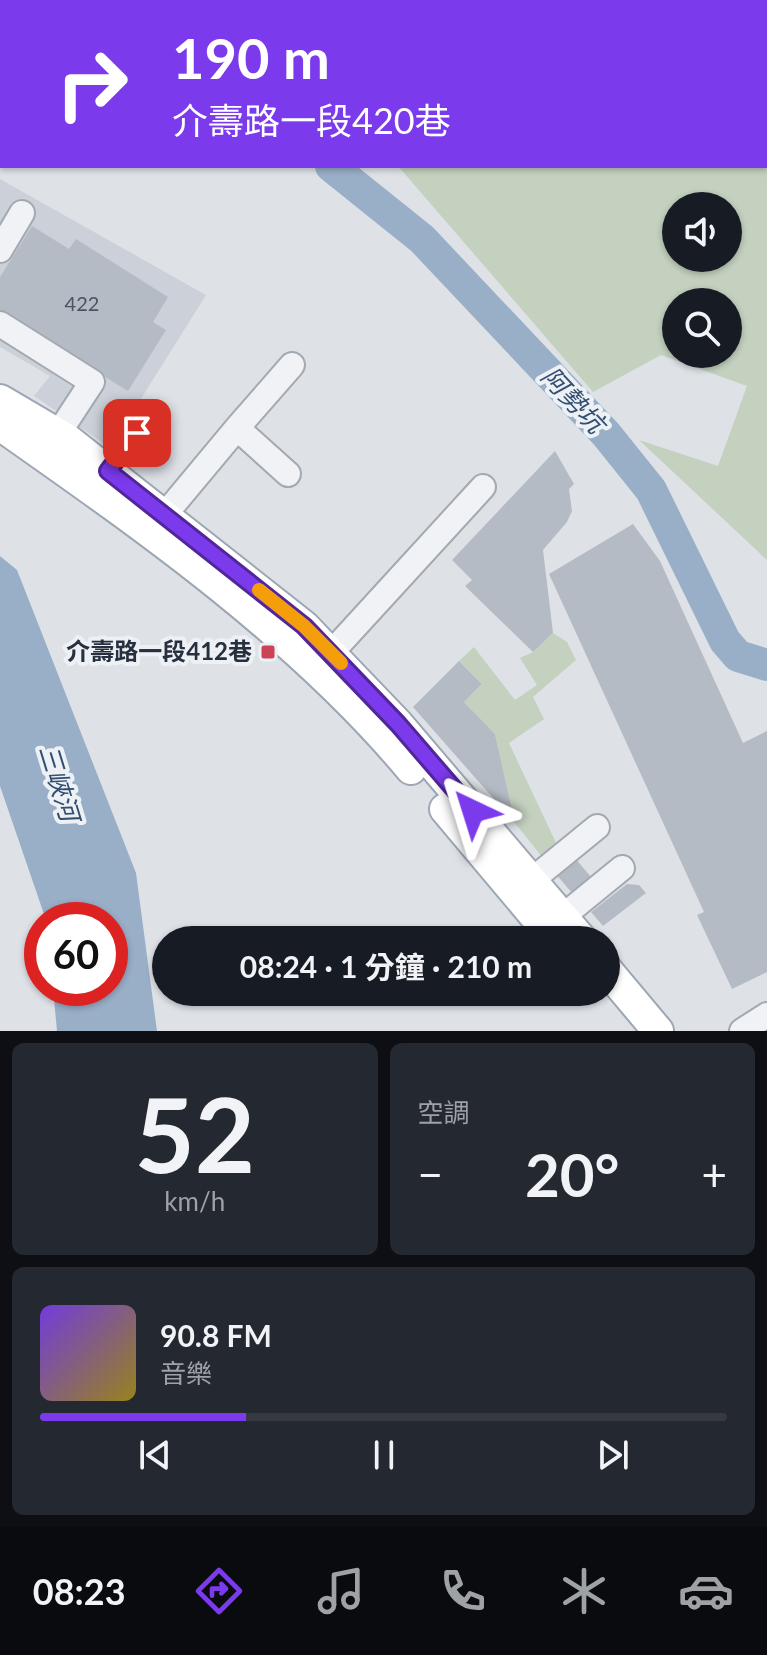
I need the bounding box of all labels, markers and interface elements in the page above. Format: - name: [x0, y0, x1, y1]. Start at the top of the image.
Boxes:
- text: 190 m: [172, 24, 330, 91]
- icon: right: [40, 32, 144, 136]
- text: 介壽路一段420巷: [172, 98, 451, 142]
- map controls: [662, 192, 742, 368]
- button: sound: [662, 192, 742, 272]
- button: search: [662, 288, 742, 368]
- house number: 422: [65, 291, 99, 315]
- water label: 阿勢坑: [535, 360, 615, 442]
- pin: [103, 399, 171, 467]
- icon: arrive: [115, 411, 159, 455]
- place label: 介壽路一段412巷: [66, 636, 252, 665]
- marker: 介壽路一段412巷: [259, 643, 277, 661]
- water label: 三峽河: [33, 741, 88, 829]
- position arrow: [431, 769, 515, 853]
- speed limit sign: 60: [24, 902, 128, 1006]
- text: 08:24 · 1 分鐘 · 210 m: [240, 948, 532, 984]
- text: 52: [134, 1070, 255, 1195]
- text: 空調: [418, 1096, 470, 1128]
- text: 20°: [525, 1138, 620, 1210]
- text: −: [418, 1148, 443, 1200]
- text: +: [701, 1148, 727, 1200]
- text: km/h: [164, 1185, 225, 1217]
- text: 90.8 FM: [160, 1317, 272, 1353]
- text: 音樂: [160, 1357, 212, 1389]
- icon: previous: [133, 1433, 177, 1477]
- icon: pause: [362, 1433, 406, 1477]
- icon: next: [591, 1433, 635, 1477]
- icon: directions: [191, 1563, 247, 1619]
- icon: music: [313, 1563, 369, 1619]
- icon: phone: [435, 1563, 491, 1619]
- icon: climate: [556, 1563, 612, 1619]
- icon: car: [678, 1563, 734, 1619]
- text: 08:23: [33, 1569, 126, 1613]

